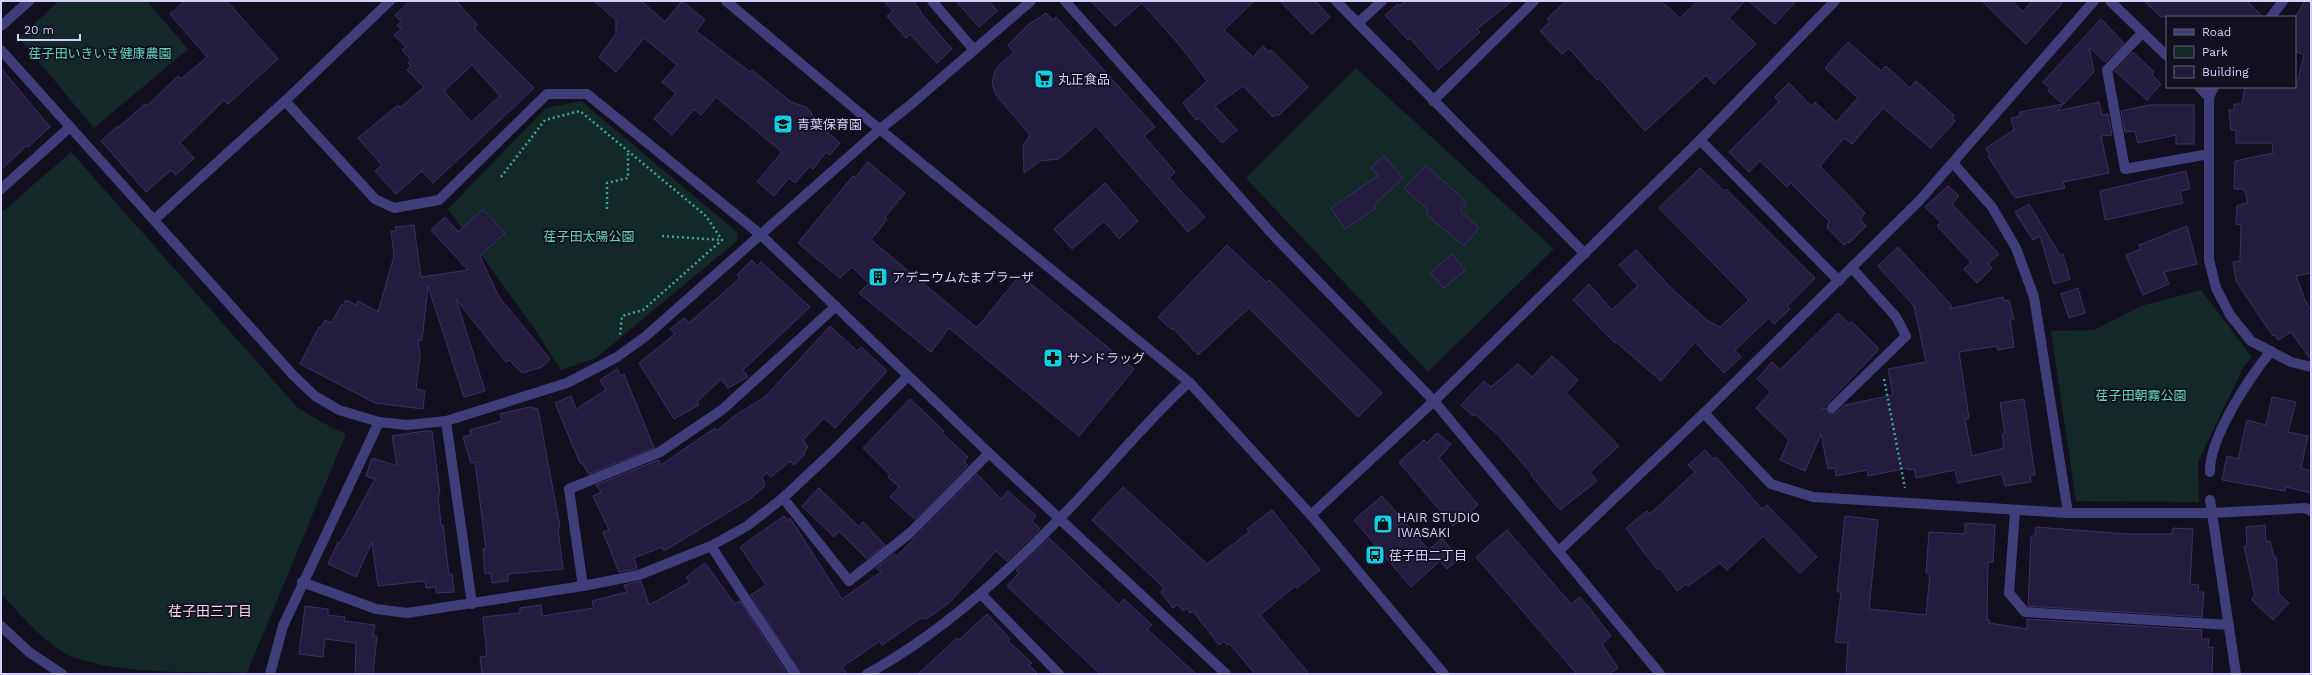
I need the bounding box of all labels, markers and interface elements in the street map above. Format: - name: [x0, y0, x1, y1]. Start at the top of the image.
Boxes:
- scale bar: [18, 16, 80, 42]
- legend: [2166, 16, 2296, 88]
- text: 20 m: [24, 23, 54, 37]
- text: Road: [2202, 25, 2231, 39]
- text: Park: [2202, 45, 2228, 59]
- park label: 荏子田いきいき健康農園: [28, 46, 172, 61]
- text: Building: [2202, 65, 2249, 79]
- supermarket icon: 丸正食品: [1033, 68, 1055, 90]
- place label: 丸正食品: [1058, 72, 1110, 87]
- school or university icon: 青葉保育園: [772, 113, 794, 135]
- place label: 青葉保育園: [797, 117, 862, 132]
- park label: 荏子田太陽公園: [543, 229, 635, 244]
- building icon: アデニウムたまプラーザ: [867, 266, 889, 288]
- place label: アデニウムたまプラーザ: [892, 270, 1034, 285]
- pharmacy icon: サンドラッグ: [1042, 347, 1064, 369]
- place label: サンドラッグ: [1067, 351, 1145, 366]
- park label: 荏子田朝霧公園: [2095, 388, 2187, 403]
- place label: HAIR STUDIO IWASAKI: [1397, 510, 1480, 540]
- shop icon: HAIR STUDIO IWASAKI: [1372, 513, 1394, 535]
- bus stop icon: 荏子田二丁目: [1364, 544, 1386, 566]
- place label: 荏子田二丁目: [1389, 548, 1467, 563]
- district label: 荏子田三丁目: [168, 603, 252, 619]

